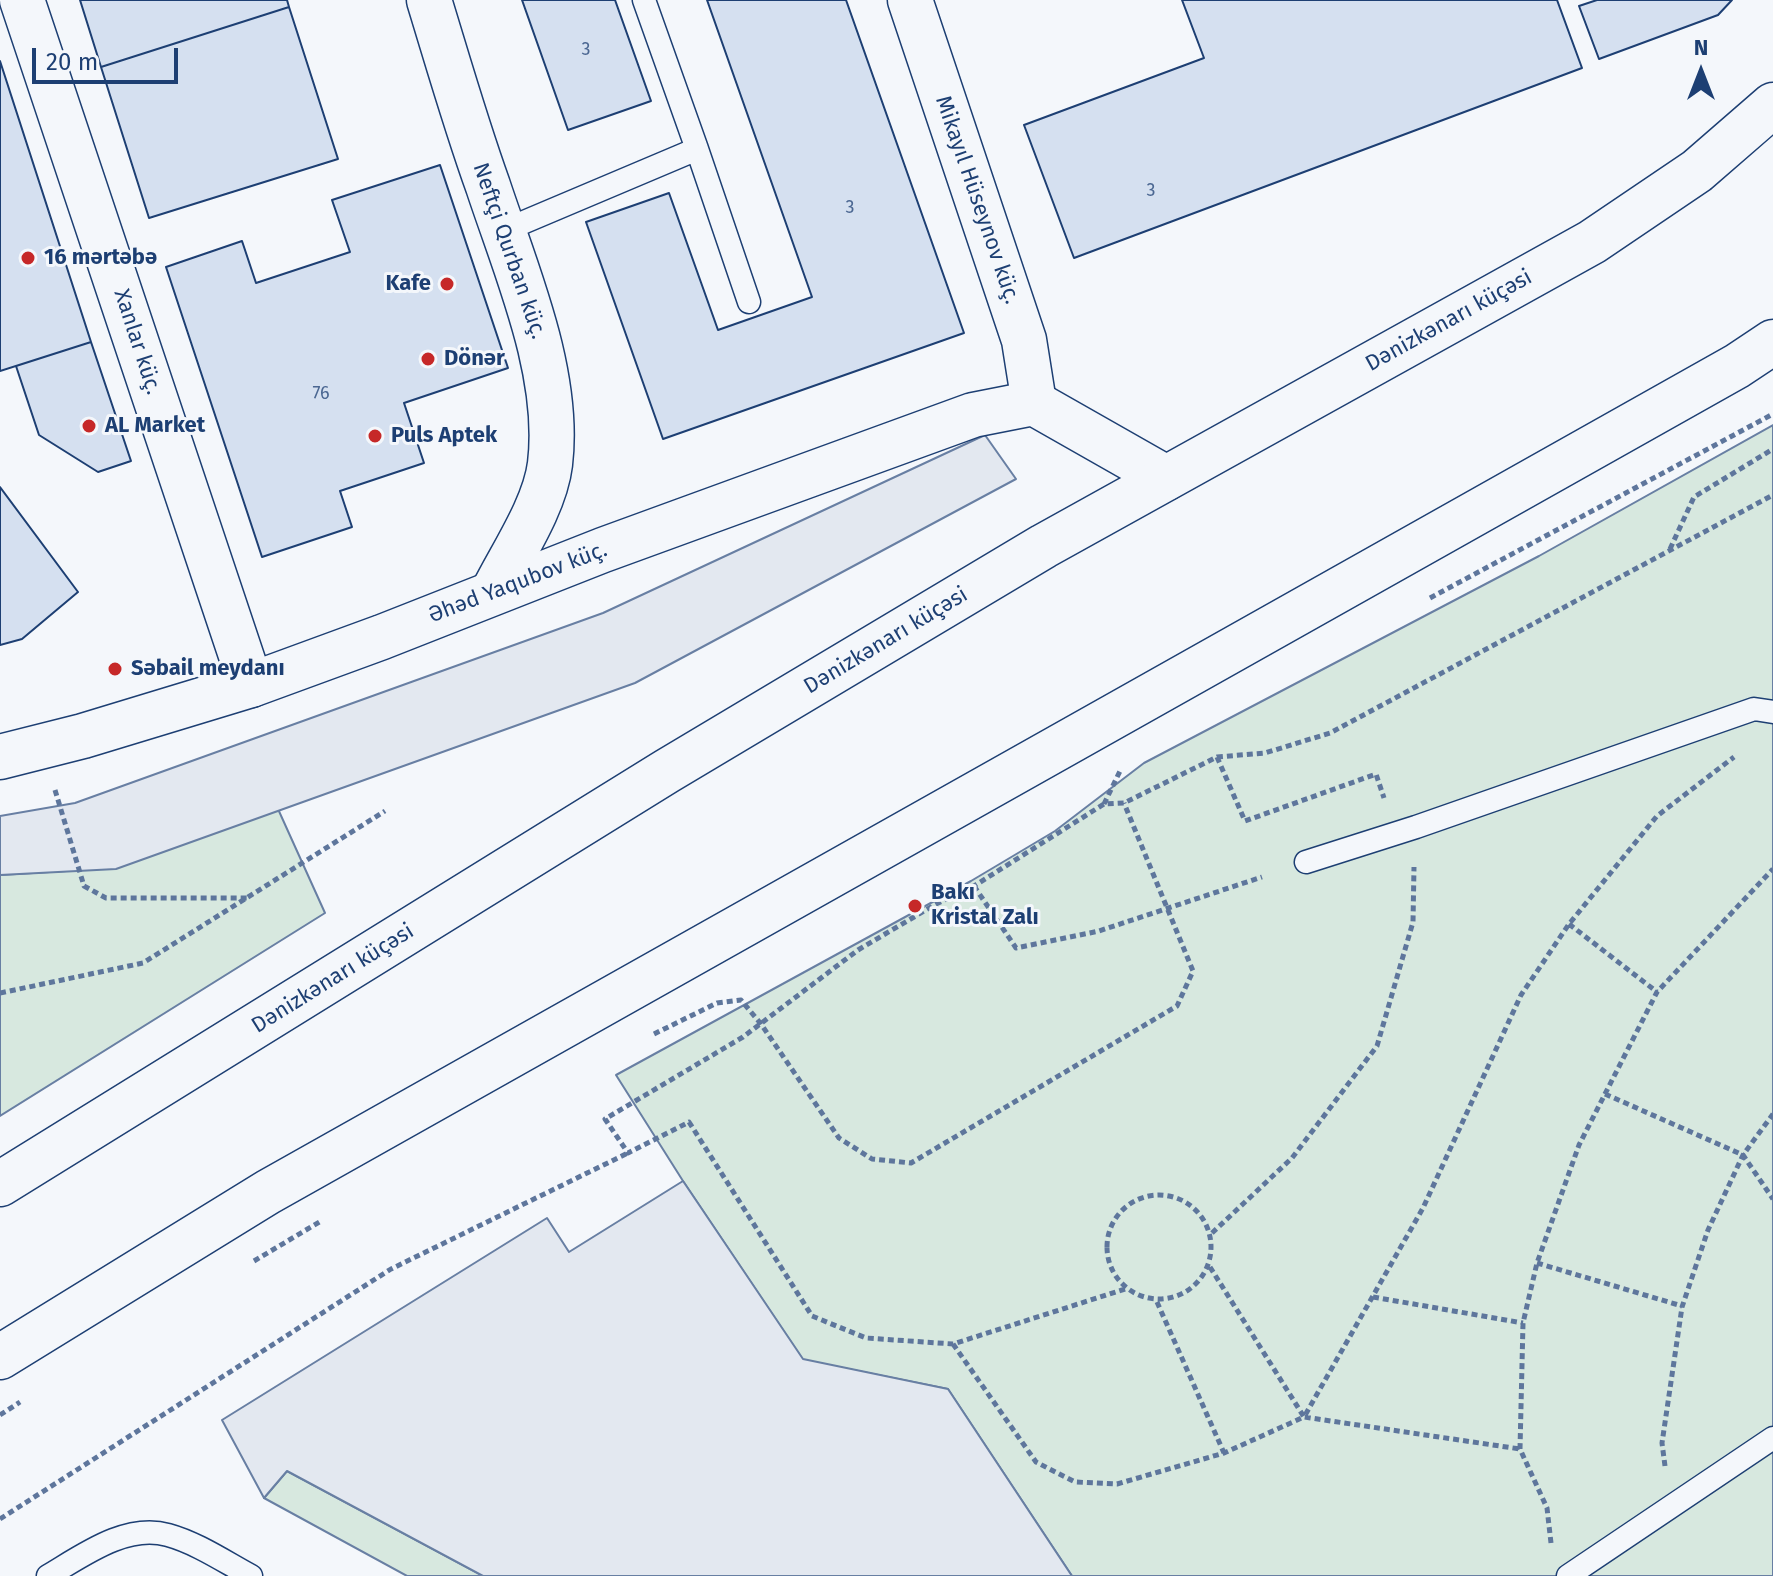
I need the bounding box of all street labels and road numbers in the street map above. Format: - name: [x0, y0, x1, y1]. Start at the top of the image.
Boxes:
- street label: Mikayıl Hüseynov küç.: [929, 93, 1025, 307]
- street label: Neftçi Qurban küç.: [466, 159, 552, 343]
- street label: Dənizkənarı küçəsi: [1361, 264, 1537, 378]
- street label: Xanlar küç.: [108, 286, 166, 398]
- street label: Əhəd Yaqubov küç.: [425, 537, 611, 629]
- street label: Dənizkənarı küçəsi: [799, 582, 973, 700]
- street label: Dənizkənarı küçəsi: [247, 918, 419, 1040]

